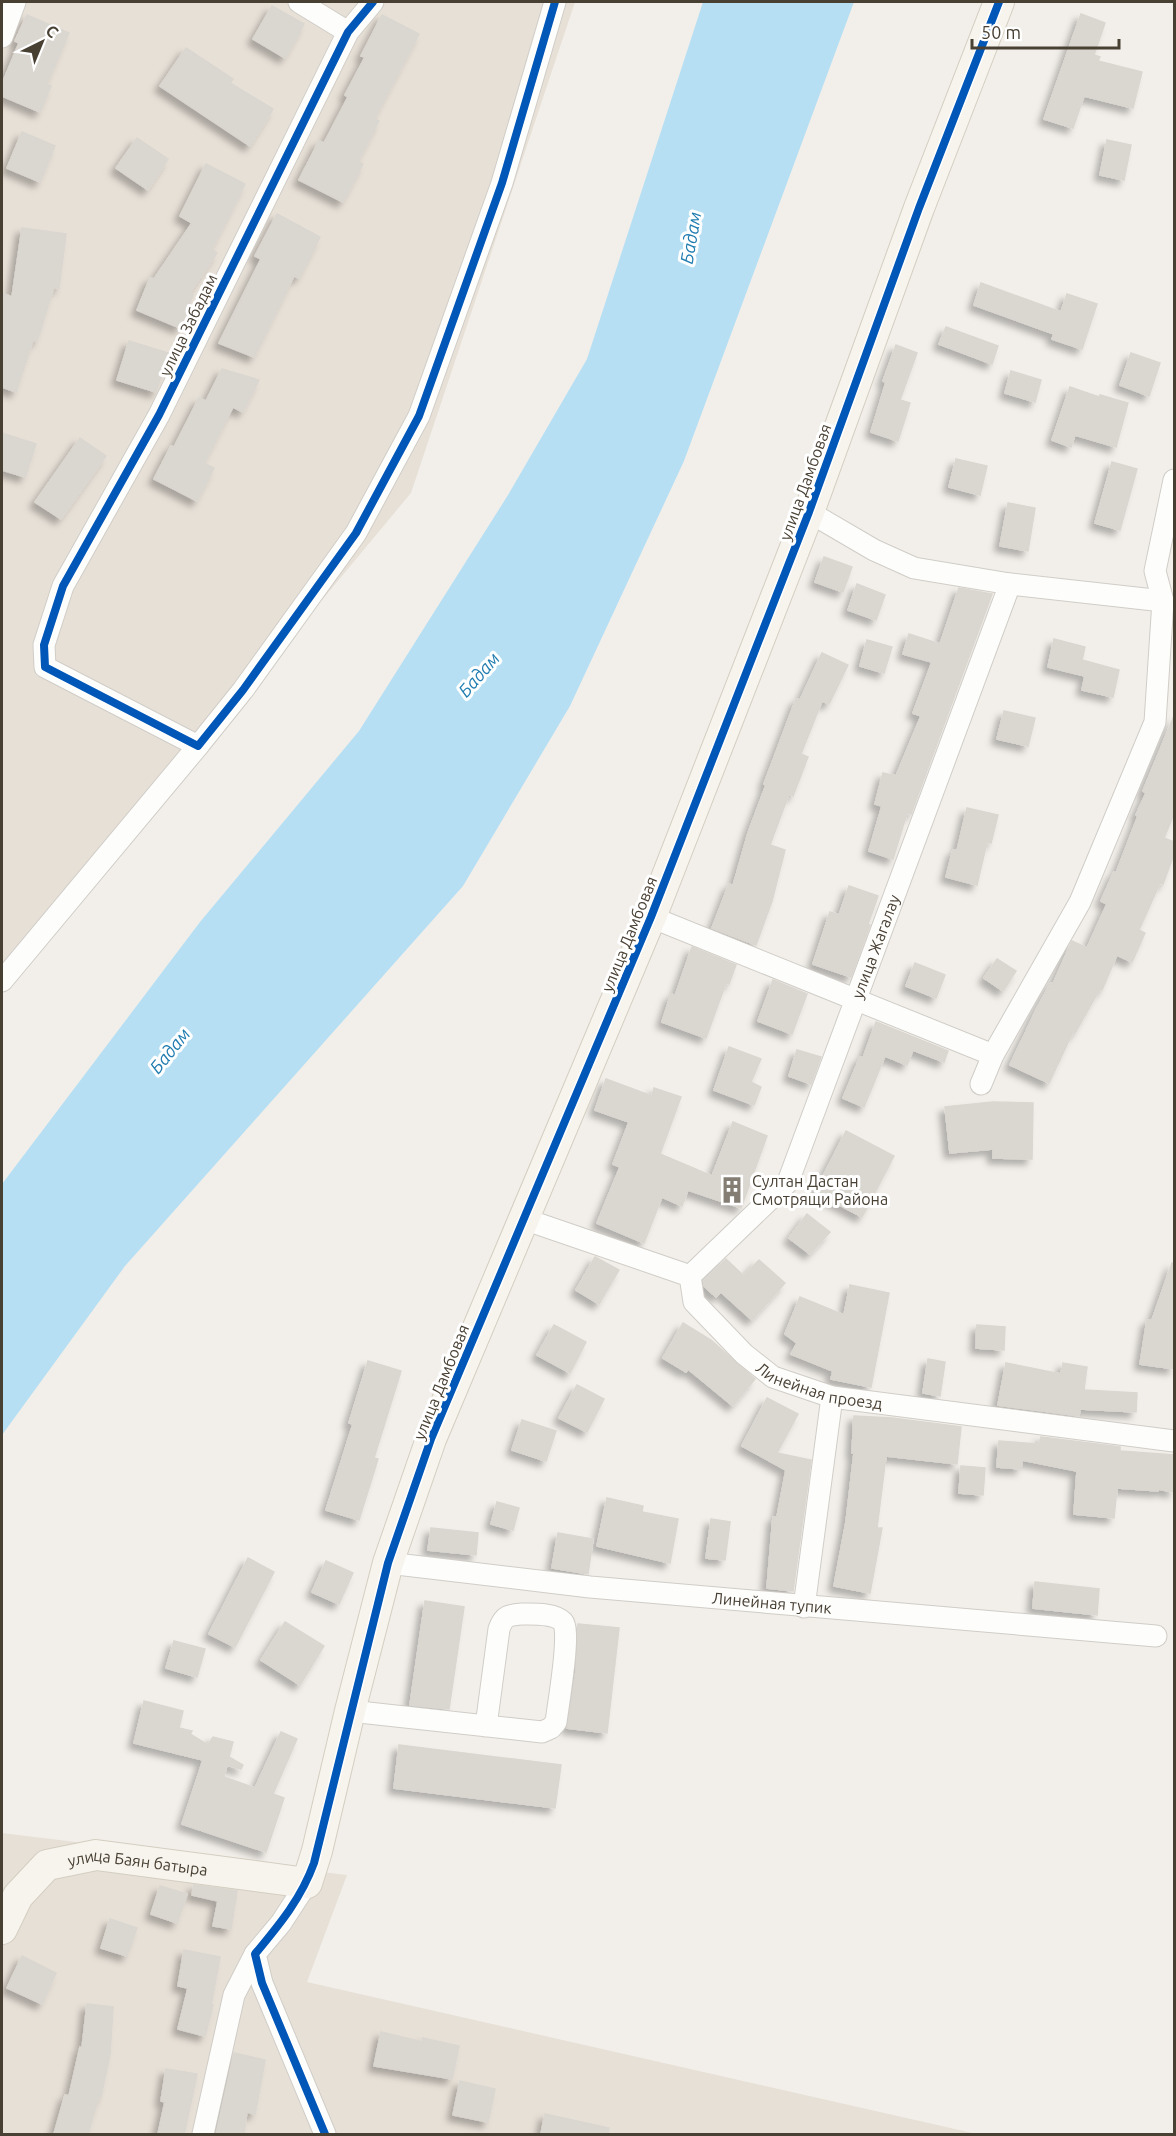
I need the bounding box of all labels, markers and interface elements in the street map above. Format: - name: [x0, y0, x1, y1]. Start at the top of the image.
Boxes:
- north arrow: [12, 12, 72, 72]
- scale bar: [972, 12, 1119, 50]
- text: С: [42, 21, 62, 41]
- text: 50 m: [981, 22, 1021, 42]
- water label: Бадам: [676, 210, 704, 265]
- street label: улица Забадам: [155, 271, 221, 379]
- street label: улица Дамбовая: [776, 421, 834, 543]
- water label: Бадам: [454, 648, 503, 701]
- street label: улица Дамбовая: [598, 874, 660, 994]
- street label: улица Жагалау: [848, 892, 903, 1001]
- water label: Бадам: [145, 1024, 193, 1077]
- place label: Султан Дастан Смотрящи Района: [752, 1172, 888, 1208]
- building icon: Султан Дастан Смотрящи Района: [717, 1175, 747, 1205]
- street label: улица Дамбовая: [410, 1322, 472, 1442]
- street label: Линейная проезд: [753, 1358, 883, 1412]
- street label: Линейная тупик: [711, 1589, 833, 1617]
- street label: улица Баян батыра: [66, 1846, 209, 1879]

